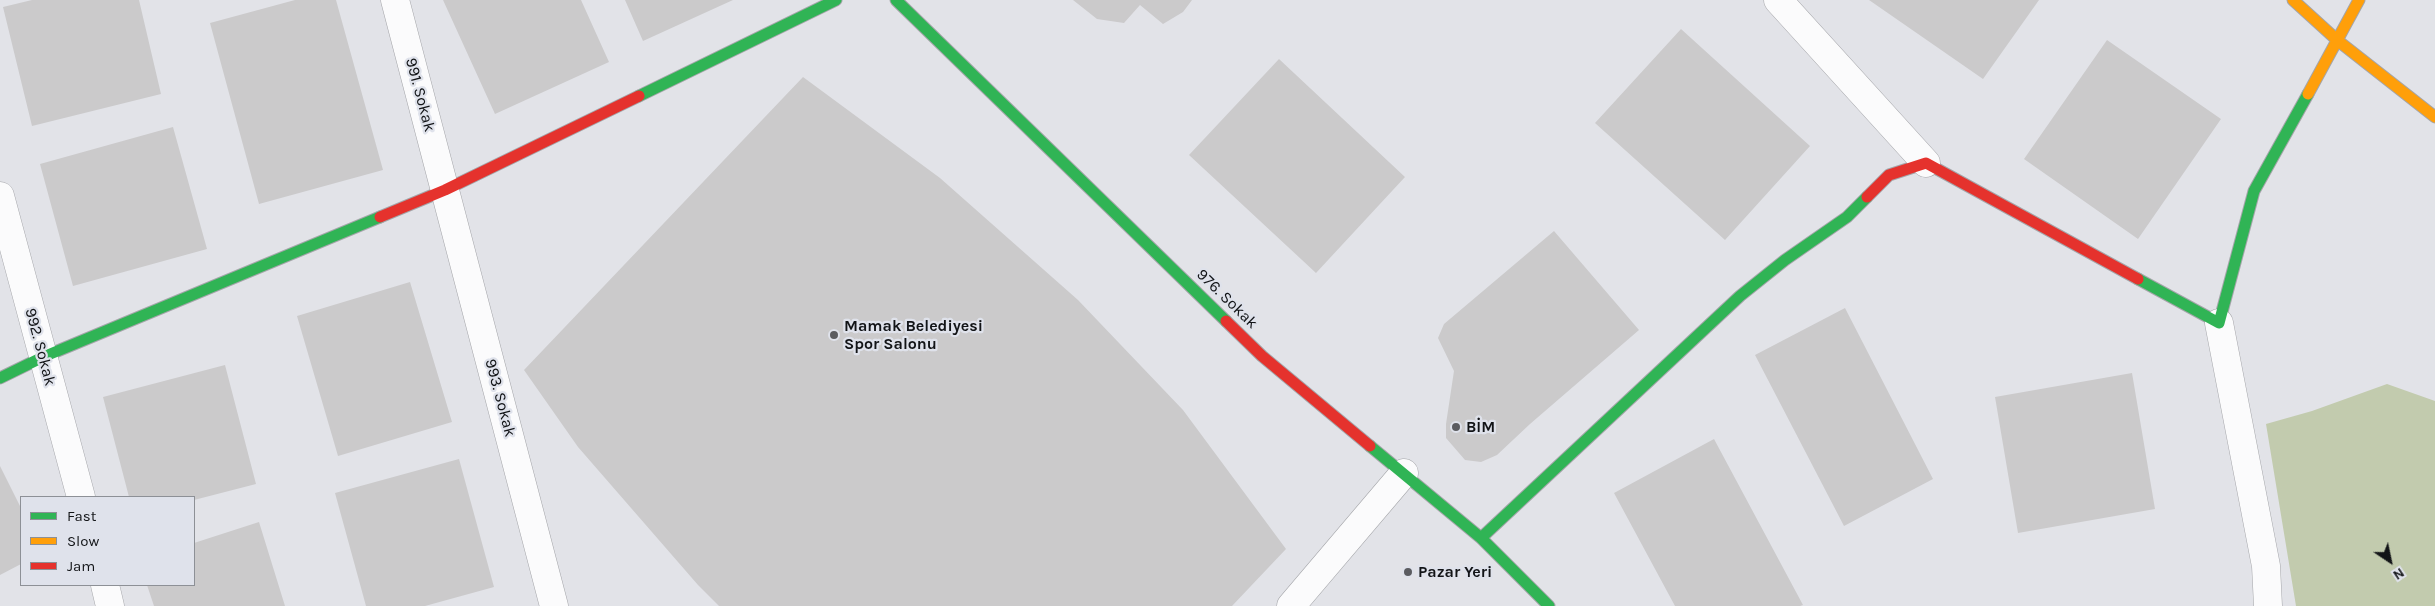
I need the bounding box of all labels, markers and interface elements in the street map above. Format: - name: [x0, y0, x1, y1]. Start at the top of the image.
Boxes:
- street label: 991. Sokak: [401, 56, 439, 134]
- street label: 976. Sokak: [1192, 265, 1262, 333]
- street label: 992. Sokak: [20, 306, 60, 388]
- place label: Mamak Belediyesi Spor Salonu: [844, 316, 983, 354]
- marker: Mamak Belediyesi Spor Salonu: [828, 329, 840, 341]
- street label: 993. Sokak: [480, 357, 520, 439]
- place label: BİM: [1466, 417, 1495, 437]
- marker: BİM: [1450, 421, 1462, 433]
- legend: [20, 496, 195, 586]
- text: Fast: [67, 507, 96, 525]
- text: Slow: [67, 532, 99, 550]
- north arrow: [2365, 536, 2415, 586]
- text: Jam: [67, 557, 95, 575]
- place label: Pazar Yeri: [1418, 562, 1492, 582]
- text: N: [2390, 564, 2408, 584]
- marker: Pazar Yeri: [1402, 566, 1414, 578]

